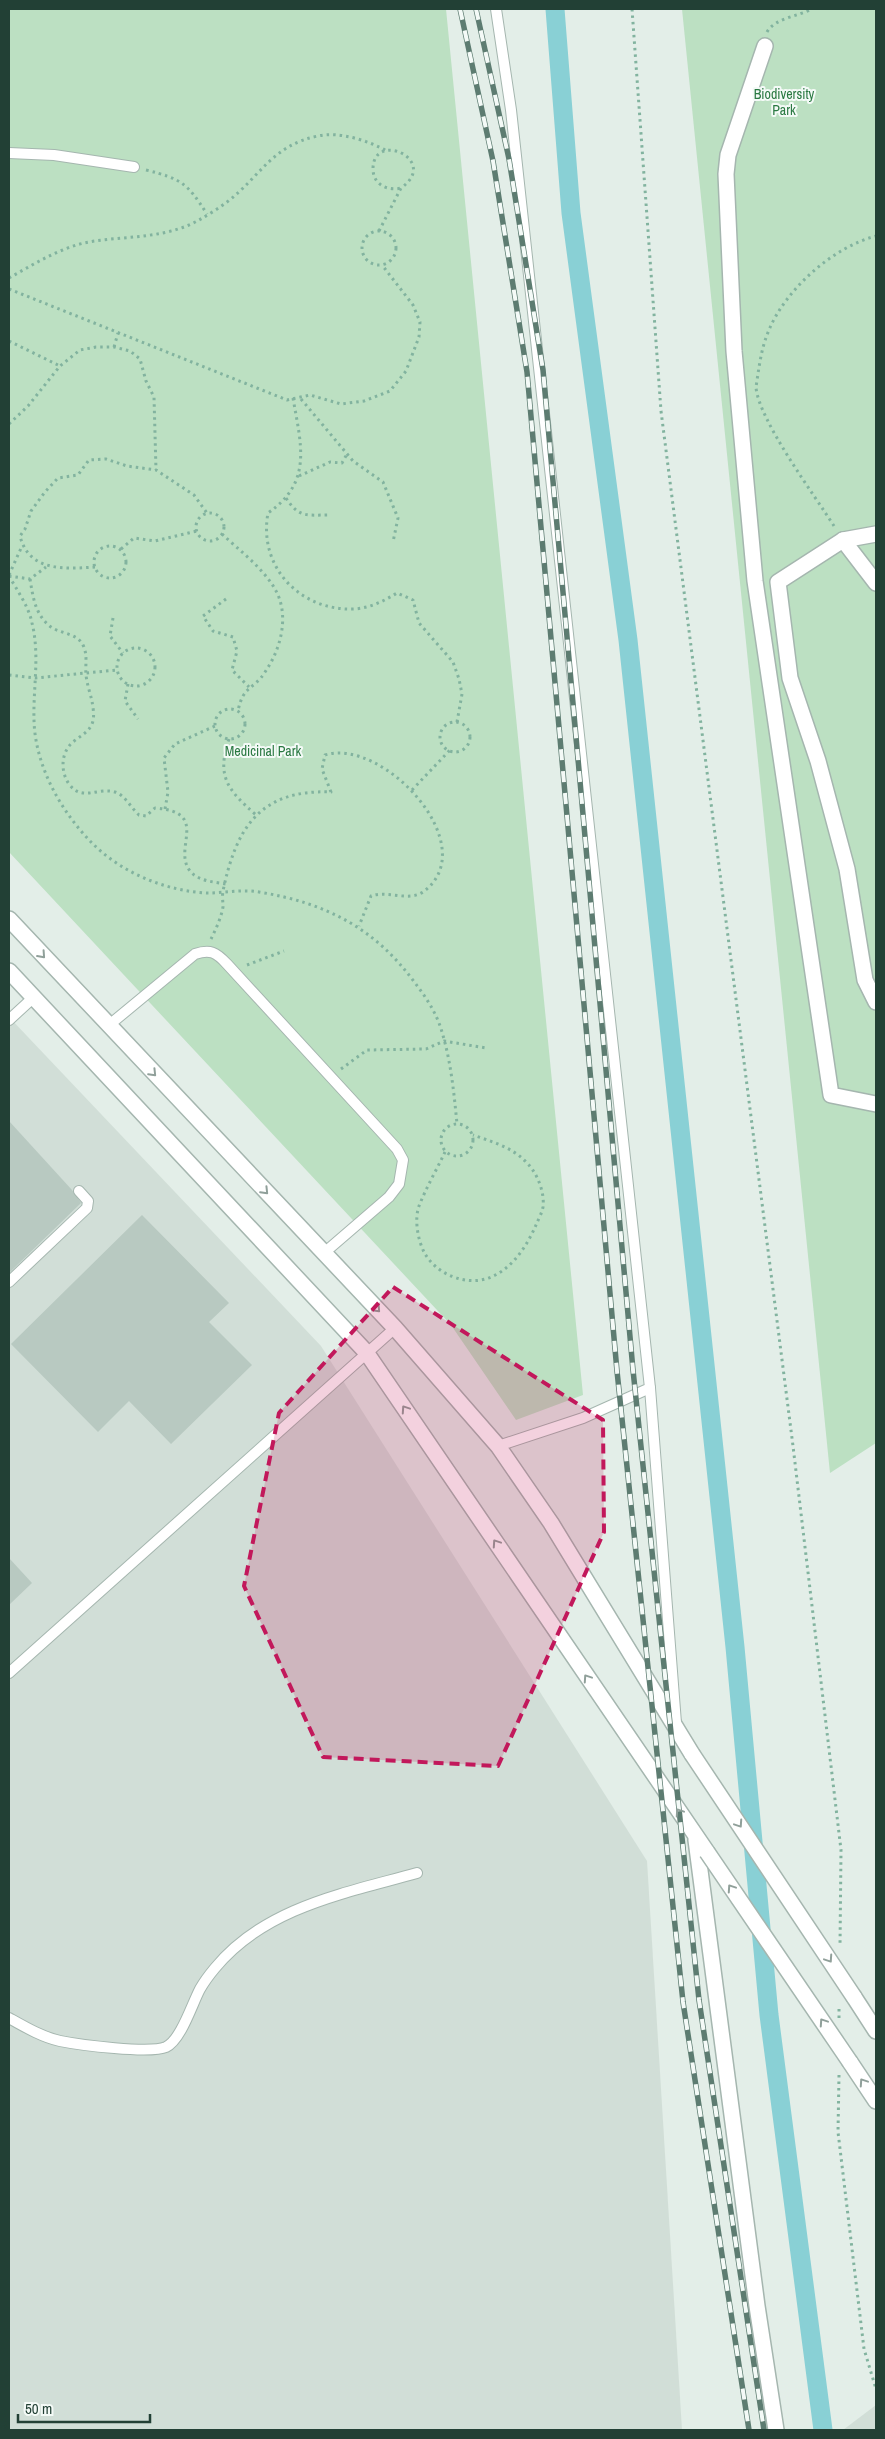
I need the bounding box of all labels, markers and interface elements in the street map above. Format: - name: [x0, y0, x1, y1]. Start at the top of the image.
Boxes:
- park label: Biodiversity Park: [754, 85, 815, 119]
- park label: Medicinal Park: [225, 742, 302, 760]
- one-way arrow: [36, 949, 45, 958]
- one-way arrow: [147, 1068, 156, 1077]
- one-way arrow: [259, 1185, 268, 1194]
- one-way arrow: [371, 1303, 380, 1312]
- one-way arrow: [402, 1405, 411, 1415]
- one-way arrow: [493, 1539, 502, 1549]
- one-way arrow: [584, 1674, 594, 1683]
- one-way arrow: [676, 1808, 685, 1818]
- one-way arrow: [733, 1818, 742, 1827]
- one-way arrow: [728, 1884, 737, 1894]
- one-way arrow: [823, 1953, 832, 1963]
- one-way arrow: [820, 2018, 829, 2028]
- one-way arrow: [860, 2078, 869, 2087]
- scale bar: [18, 2392, 150, 2424]
- text: 50 m: [25, 2398, 52, 2419]

